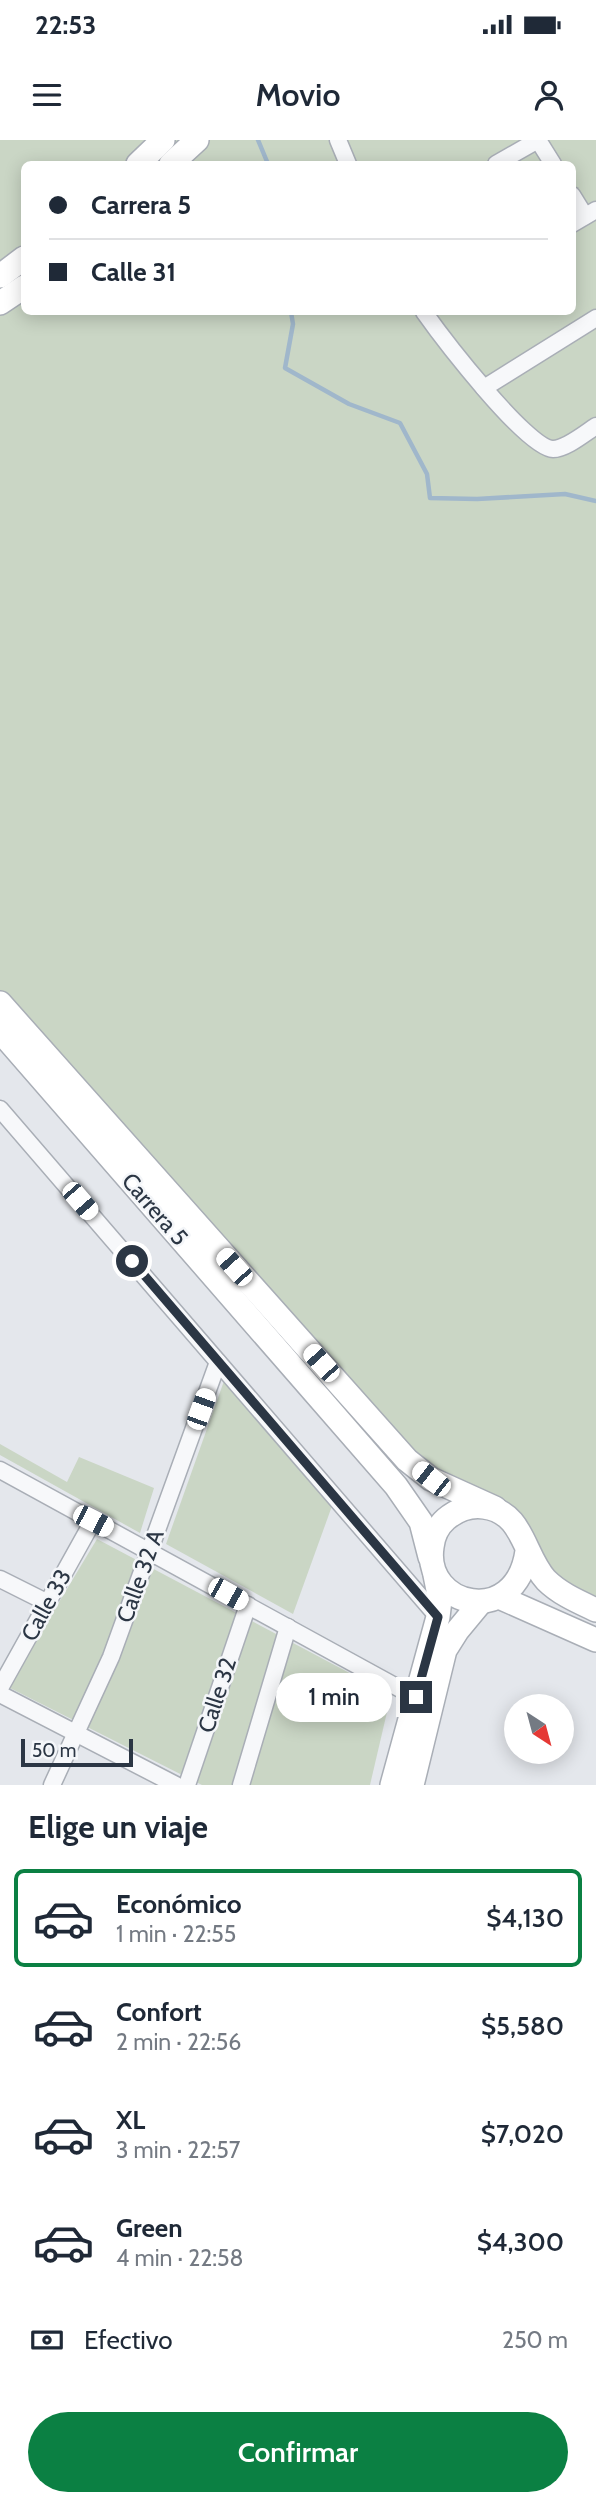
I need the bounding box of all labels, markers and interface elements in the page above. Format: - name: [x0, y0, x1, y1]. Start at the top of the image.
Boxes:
- text: 22:53: [35, 9, 96, 41]
- text: Movio: [256, 75, 340, 114]
- icon: menu: [28, 76, 66, 114]
- icon: person: [530, 76, 568, 114]
- text: Carrera 5: [91, 189, 191, 221]
- text: Calle 31: [91, 256, 176, 288]
- street label: Carrera 5: [116, 1167, 194, 1251]
- car: [59, 1178, 102, 1224]
- car: [213, 1244, 256, 1290]
- route start: [116, 1245, 148, 1277]
- car: [300, 1340, 343, 1386]
- car: [184, 1386, 219, 1432]
- car: [408, 1458, 455, 1500]
- car: [70, 1502, 117, 1540]
- street label: Calle 32 A: [110, 1526, 170, 1626]
- street label: Calle 33: [15, 1564, 77, 1646]
- car: [205, 1575, 252, 1613]
- street label: Calle 32: [192, 1654, 242, 1736]
- callout: 1 min: [276, 1672, 392, 1722]
- route end: [400, 1681, 432, 1713]
- text: 1 min: [308, 1683, 360, 1711]
- north arrow: [504, 1694, 574, 1764]
- map controls: [504, 1694, 574, 1764]
- scale bar: [21, 1736, 133, 1768]
- text: 50 m: [32, 1739, 76, 1762]
- text: Elige un viaje: [28, 1807, 208, 1846]
- icon: car: [32, 1887, 95, 1950]
- text: Económico: [116, 1888, 242, 1920]
- text: $4,130: [486, 1902, 564, 1934]
- text: 1 min · 22:55: [116, 1920, 236, 1948]
- icon: car: [32, 1995, 95, 2058]
- text: Confort: [116, 1996, 202, 2028]
- text: $5,580: [481, 2010, 564, 2042]
- text: 2 min · 22:56: [116, 2028, 241, 2056]
- icon: car: [32, 2103, 95, 2166]
- text: XL: [116, 2104, 145, 2136]
- text: $7,020: [481, 2118, 564, 2150]
- text: 3 min · 22:57: [116, 2136, 240, 2164]
- icon: car: [32, 2211, 95, 2274]
- text: Green: [116, 2212, 183, 2244]
- text: $4,300: [477, 2226, 564, 2258]
- text: 4 min · 22:58: [116, 2244, 243, 2272]
- icon: cash: [28, 2321, 66, 2359]
- text: Efectivo: [84, 2324, 173, 2356]
- text: 250 m: [502, 2326, 568, 2354]
- button: Confirmar: [28, 2412, 568, 2492]

